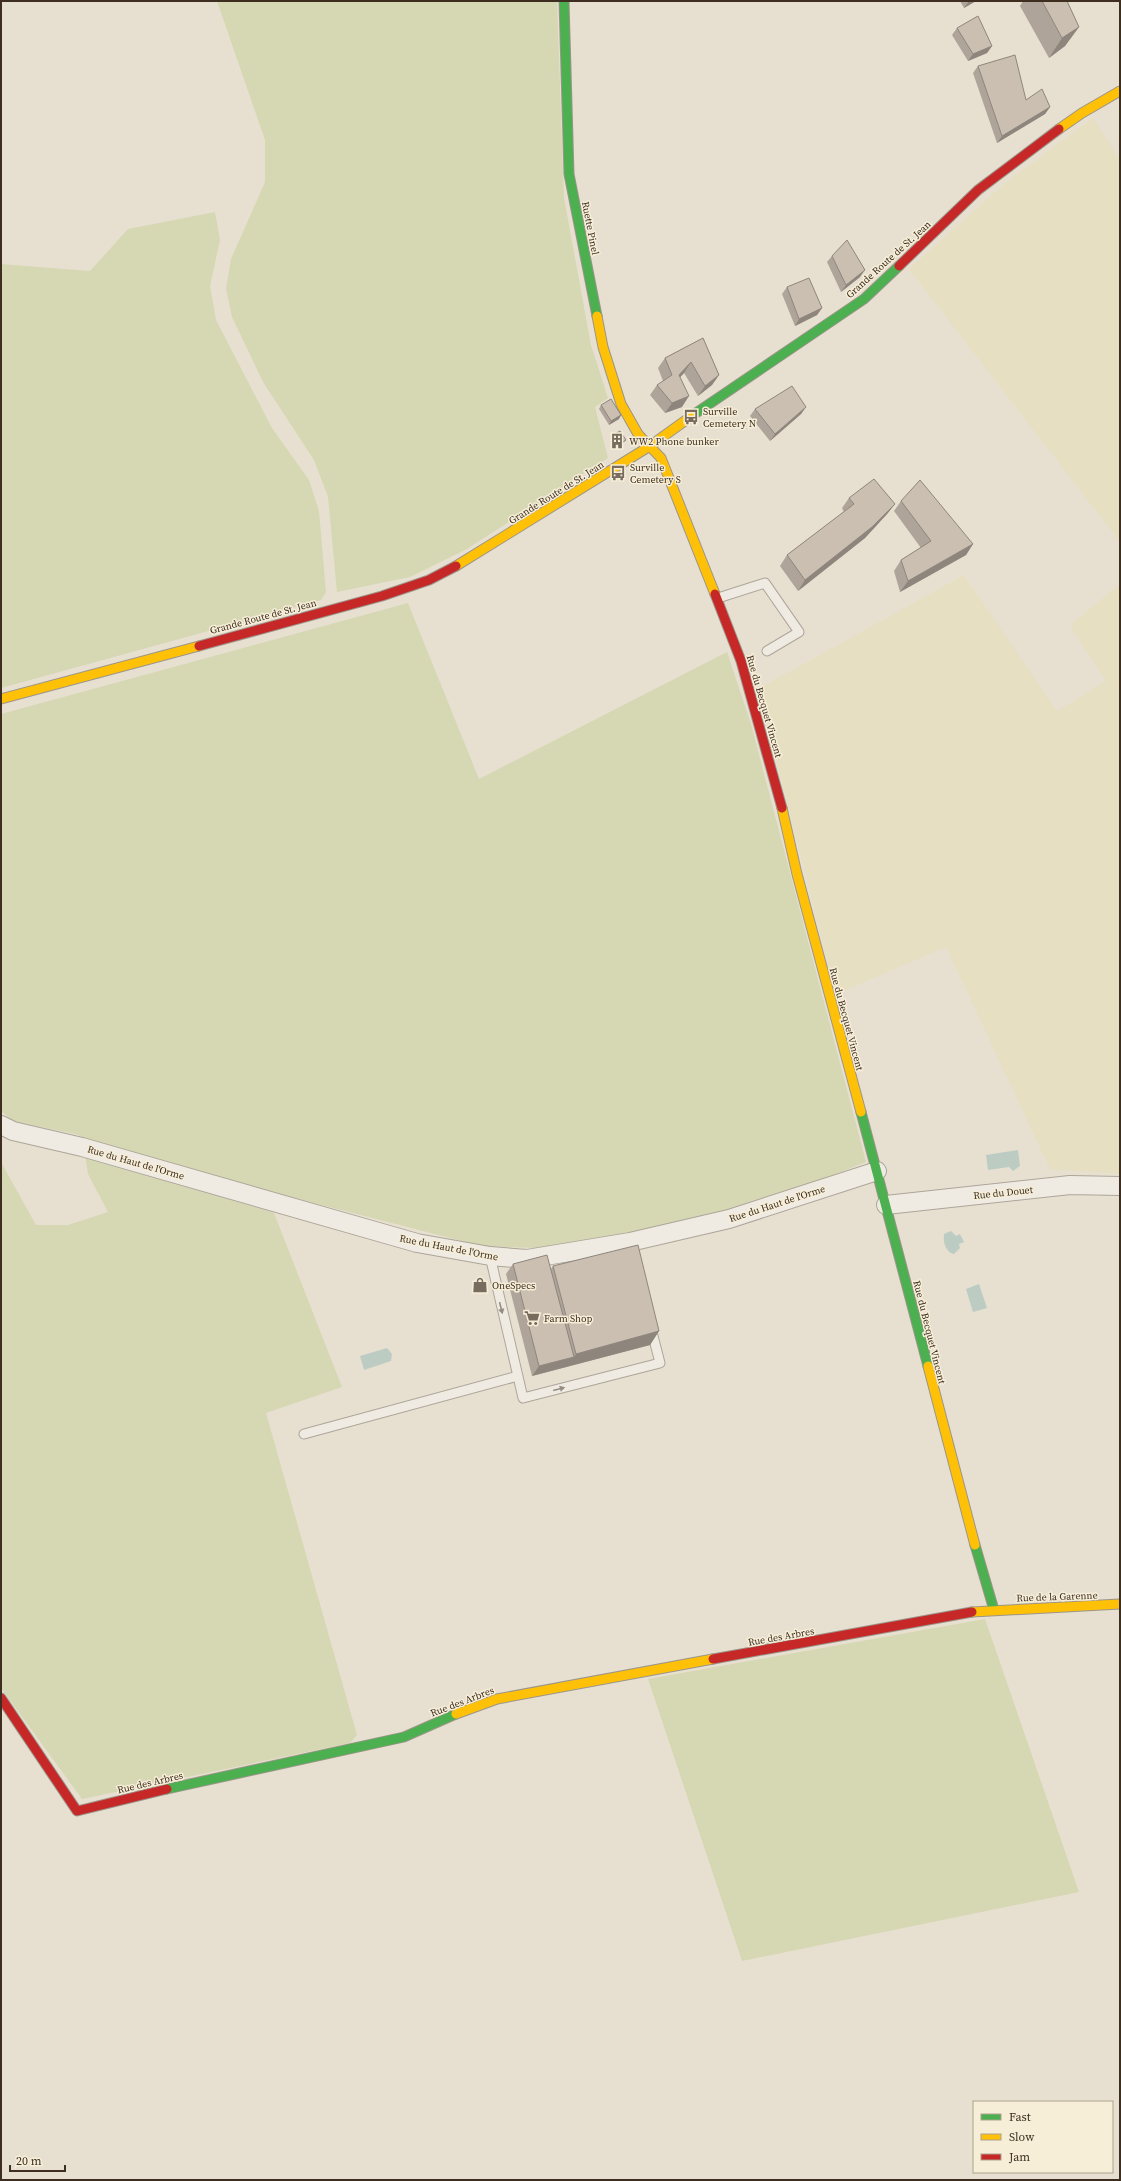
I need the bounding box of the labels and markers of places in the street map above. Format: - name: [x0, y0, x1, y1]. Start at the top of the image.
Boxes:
- place label: Surville Cemetery N: [703, 405, 756, 430]
- bus stop icon: Surville Cemetery N: [682, 408, 700, 426]
- building icon: WW2 Phone bunker: [608, 432, 626, 450]
- place label: WW2 Phone bunker: [629, 435, 719, 448]
- place label: Surville Cemetery S: [630, 461, 681, 486]
- bus stop icon: Surville Cemetery S: [609, 464, 627, 482]
- shop icon: OneSpecs: [471, 1276, 489, 1294]
- place label: OneSpecs: [492, 1279, 535, 1292]
- supermarket icon: Farm Shop: [523, 1309, 541, 1327]
- place label: Farm Shop: [544, 1312, 592, 1325]

